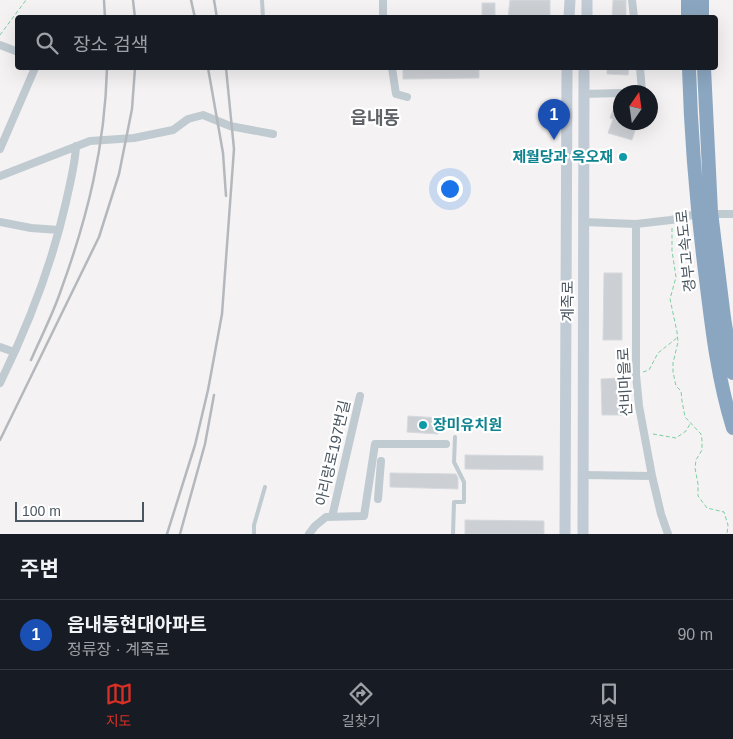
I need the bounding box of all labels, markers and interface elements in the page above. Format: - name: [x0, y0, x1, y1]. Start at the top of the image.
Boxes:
- search box: [15, 15, 718, 70]
- icon: search: [33, 29, 61, 57]
- text: 장소 검색: [73, 34, 148, 55]
- north arrow: [613, 85, 658, 130]
- pin: 1: [538, 99, 570, 140]
- district label: 읍내동: [350, 108, 400, 128]
- place label: 제월당과 옥오재: [512, 148, 613, 165]
- marker: 제월당과 옥오재: [617, 151, 629, 163]
- your location: [437, 176, 463, 202]
- street label: 경부고속도로: [673, 209, 698, 293]
- street label: 계족로: [559, 280, 576, 322]
- street label: 선비마을로: [614, 347, 635, 417]
- street label: 아리랑로197번길: [312, 398, 353, 507]
- place label: 장미유치원: [433, 416, 502, 433]
- marker: 장미유치원: [417, 419, 429, 431]
- scale bar: [15, 499, 144, 522]
- text: 100 m: [22, 503, 61, 519]
- text: 주변: [20, 557, 59, 580]
- text: 읍내동현대아파트: [67, 614, 207, 635]
- text: 1: [32, 626, 40, 643]
- text: 90 m: [677, 626, 713, 643]
- text: 정류장 · 계족로: [67, 641, 170, 658]
- tab: 지도: [105, 680, 133, 730]
- tab: 길찾기: [342, 680, 380, 730]
- tab: 저장됨: [590, 680, 628, 730]

